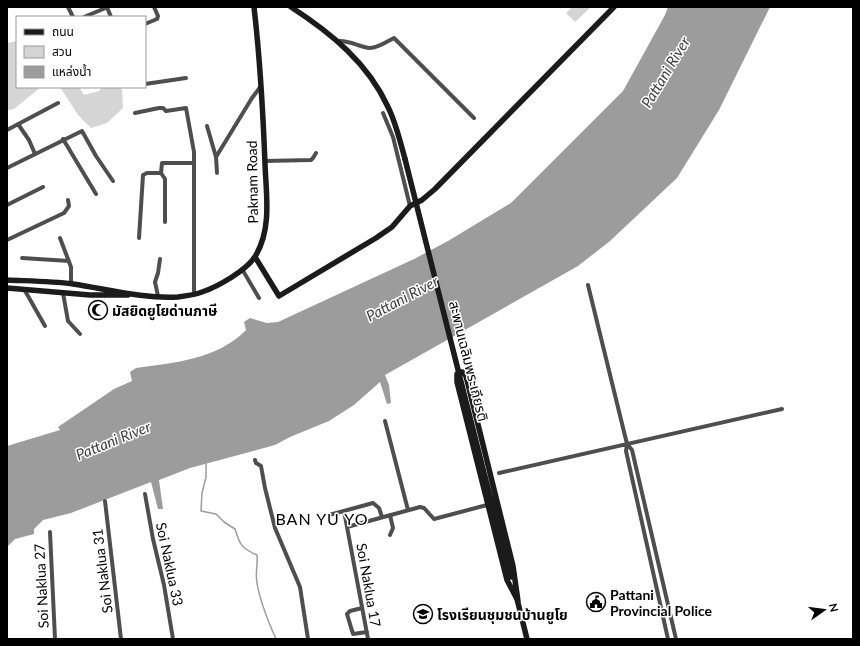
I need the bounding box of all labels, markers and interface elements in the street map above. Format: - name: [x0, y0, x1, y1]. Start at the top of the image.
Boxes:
- legend: [16, 16, 146, 88]
- text: ถนน: [52, 24, 74, 39]
- water label: Pattani River: [637, 33, 694, 111]
- text: สวน: [52, 44, 72, 59]
- text: แหล่งน้ำ: [52, 63, 91, 79]
- street label: Paknam Road: [243, 140, 261, 224]
- water label: Pattani River: [363, 271, 442, 325]
- mosque icon: มัสยิดยูโยด่านภาษี: [87, 299, 109, 321]
- street label: สะพานเฉลิมพระเกียรติ: [446, 299, 492, 423]
- place label: มัสยิดยูโยด่านภาษี: [112, 302, 218, 321]
- water label: Pattani River: [73, 417, 154, 463]
- district label: BAN YU YO: [275, 509, 369, 528]
- street label: Soi Naklua 33: [153, 521, 187, 607]
- street label: Soi Naklua 31: [88, 528, 116, 614]
- street label: Soi Naklua 17: [353, 542, 385, 628]
- street label: Soi Naklua 27: [30, 543, 52, 629]
- place label: Pattani Provincial Police: [610, 586, 713, 619]
- north arrow: [804, 590, 844, 630]
- public building icon: Pattani Provincial Police: [585, 591, 607, 613]
- text: N: [827, 602, 842, 613]
- school or university icon: โรงเรียนชุมชนบ้านยูโย: [412, 603, 434, 625]
- place label: โรงเรียนชุมชนบ้านยูโย: [437, 606, 568, 625]

